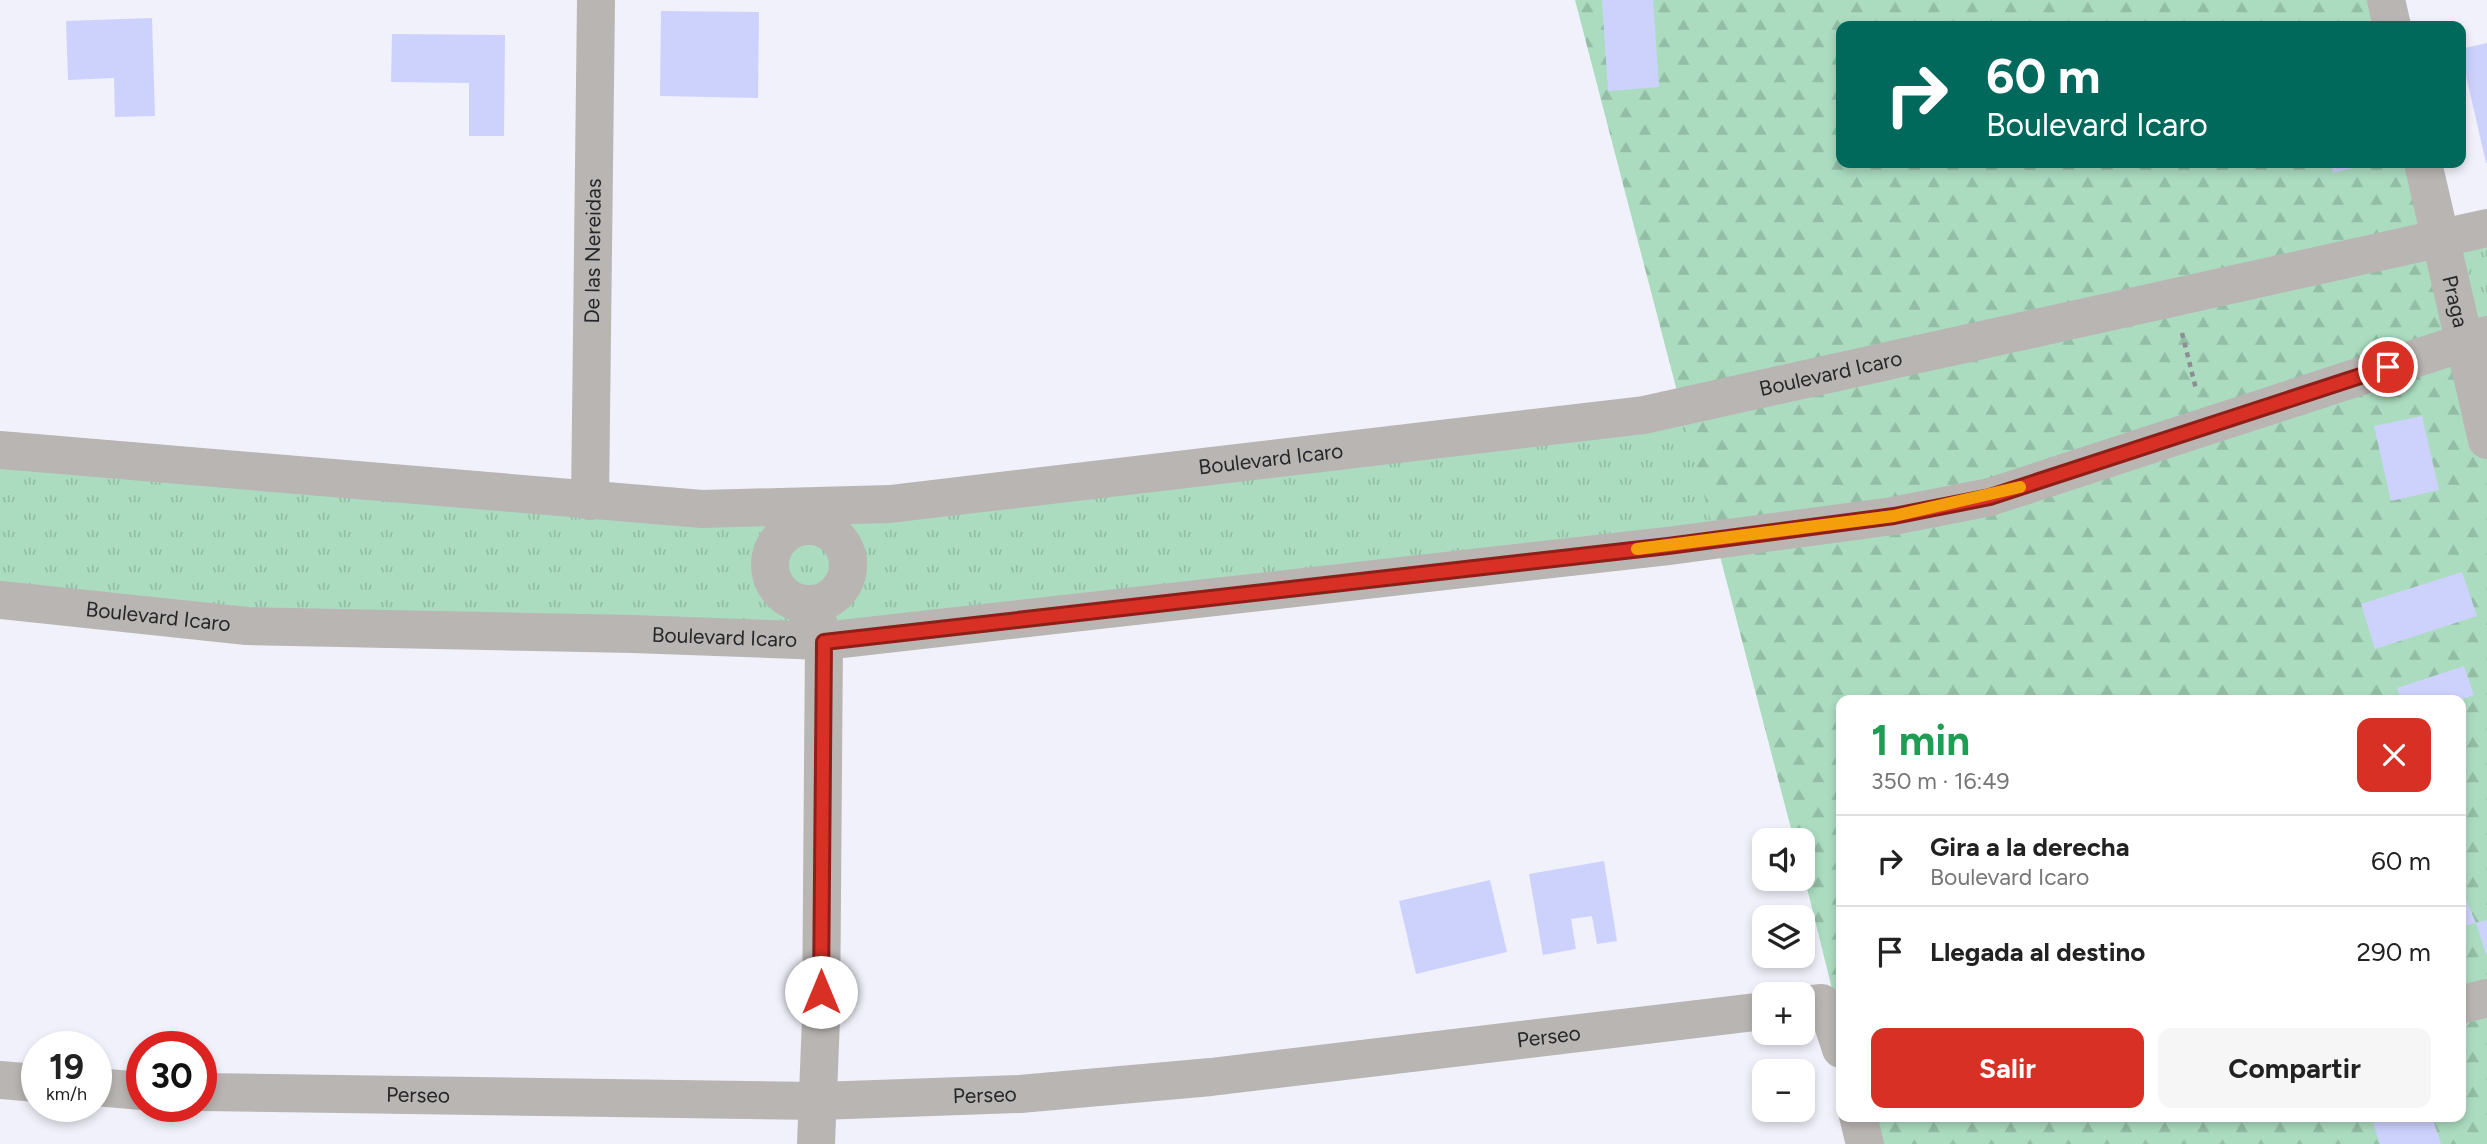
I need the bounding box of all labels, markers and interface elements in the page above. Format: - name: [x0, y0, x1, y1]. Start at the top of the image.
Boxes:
- text: 60 m: [1986, 46, 2101, 105]
- icon: right: [1871, 49, 1962, 140]
- text: Boulevard Icaro: [1986, 106, 2208, 144]
- street label: De las Nereidas: [579, 178, 606, 324]
- street label: Praga: [2437, 273, 2474, 330]
- pin: [2358, 337, 2418, 397]
- street label: Boulevard Icaro: [1757, 345, 1904, 401]
- icon: arrive: [2369, 348, 2407, 386]
- street label: Boulevard Icaro: [1197, 438, 1345, 480]
- street label: Boulevard Icaro: [84, 596, 232, 636]
- street label: Boulevard Icaro: [651, 622, 798, 652]
- text: 1 min: [1871, 715, 1970, 766]
- button: close: [2357, 718, 2431, 792]
- text: 350 m · 16:49: [1871, 767, 2010, 795]
- map controls: [1752, 828, 1815, 1122]
- button: sound: [1752, 828, 1815, 891]
- text: Gira a la derecha: [1930, 831, 2130, 863]
- icon: right: [1871, 842, 1909, 880]
- text: 60 m: [2371, 845, 2431, 877]
- text: Boulevard Icaro: [1930, 863, 2089, 891]
- button: layers: [1752, 905, 1815, 968]
- icon: arrive: [1871, 933, 1909, 971]
- text: Llegada al destino: [1930, 936, 2145, 968]
- text: 290 m: [2357, 936, 2431, 968]
- position arrow: [784, 955, 858, 1029]
- button: +: [1752, 982, 1815, 1045]
- street label: Perseo: [1515, 1020, 1582, 1052]
- button: Salir: [1871, 1028, 2144, 1108]
- button: Compartir: [2158, 1028, 2431, 1108]
- speed limit sign: 30: [126, 1031, 217, 1122]
- text: 19: [49, 1046, 84, 1088]
- button: −: [1752, 1059, 1815, 1122]
- street label: Perseo: [952, 1081, 1017, 1108]
- street label: Perseo: [386, 1082, 450, 1108]
- text: km/h: [46, 1083, 87, 1105]

